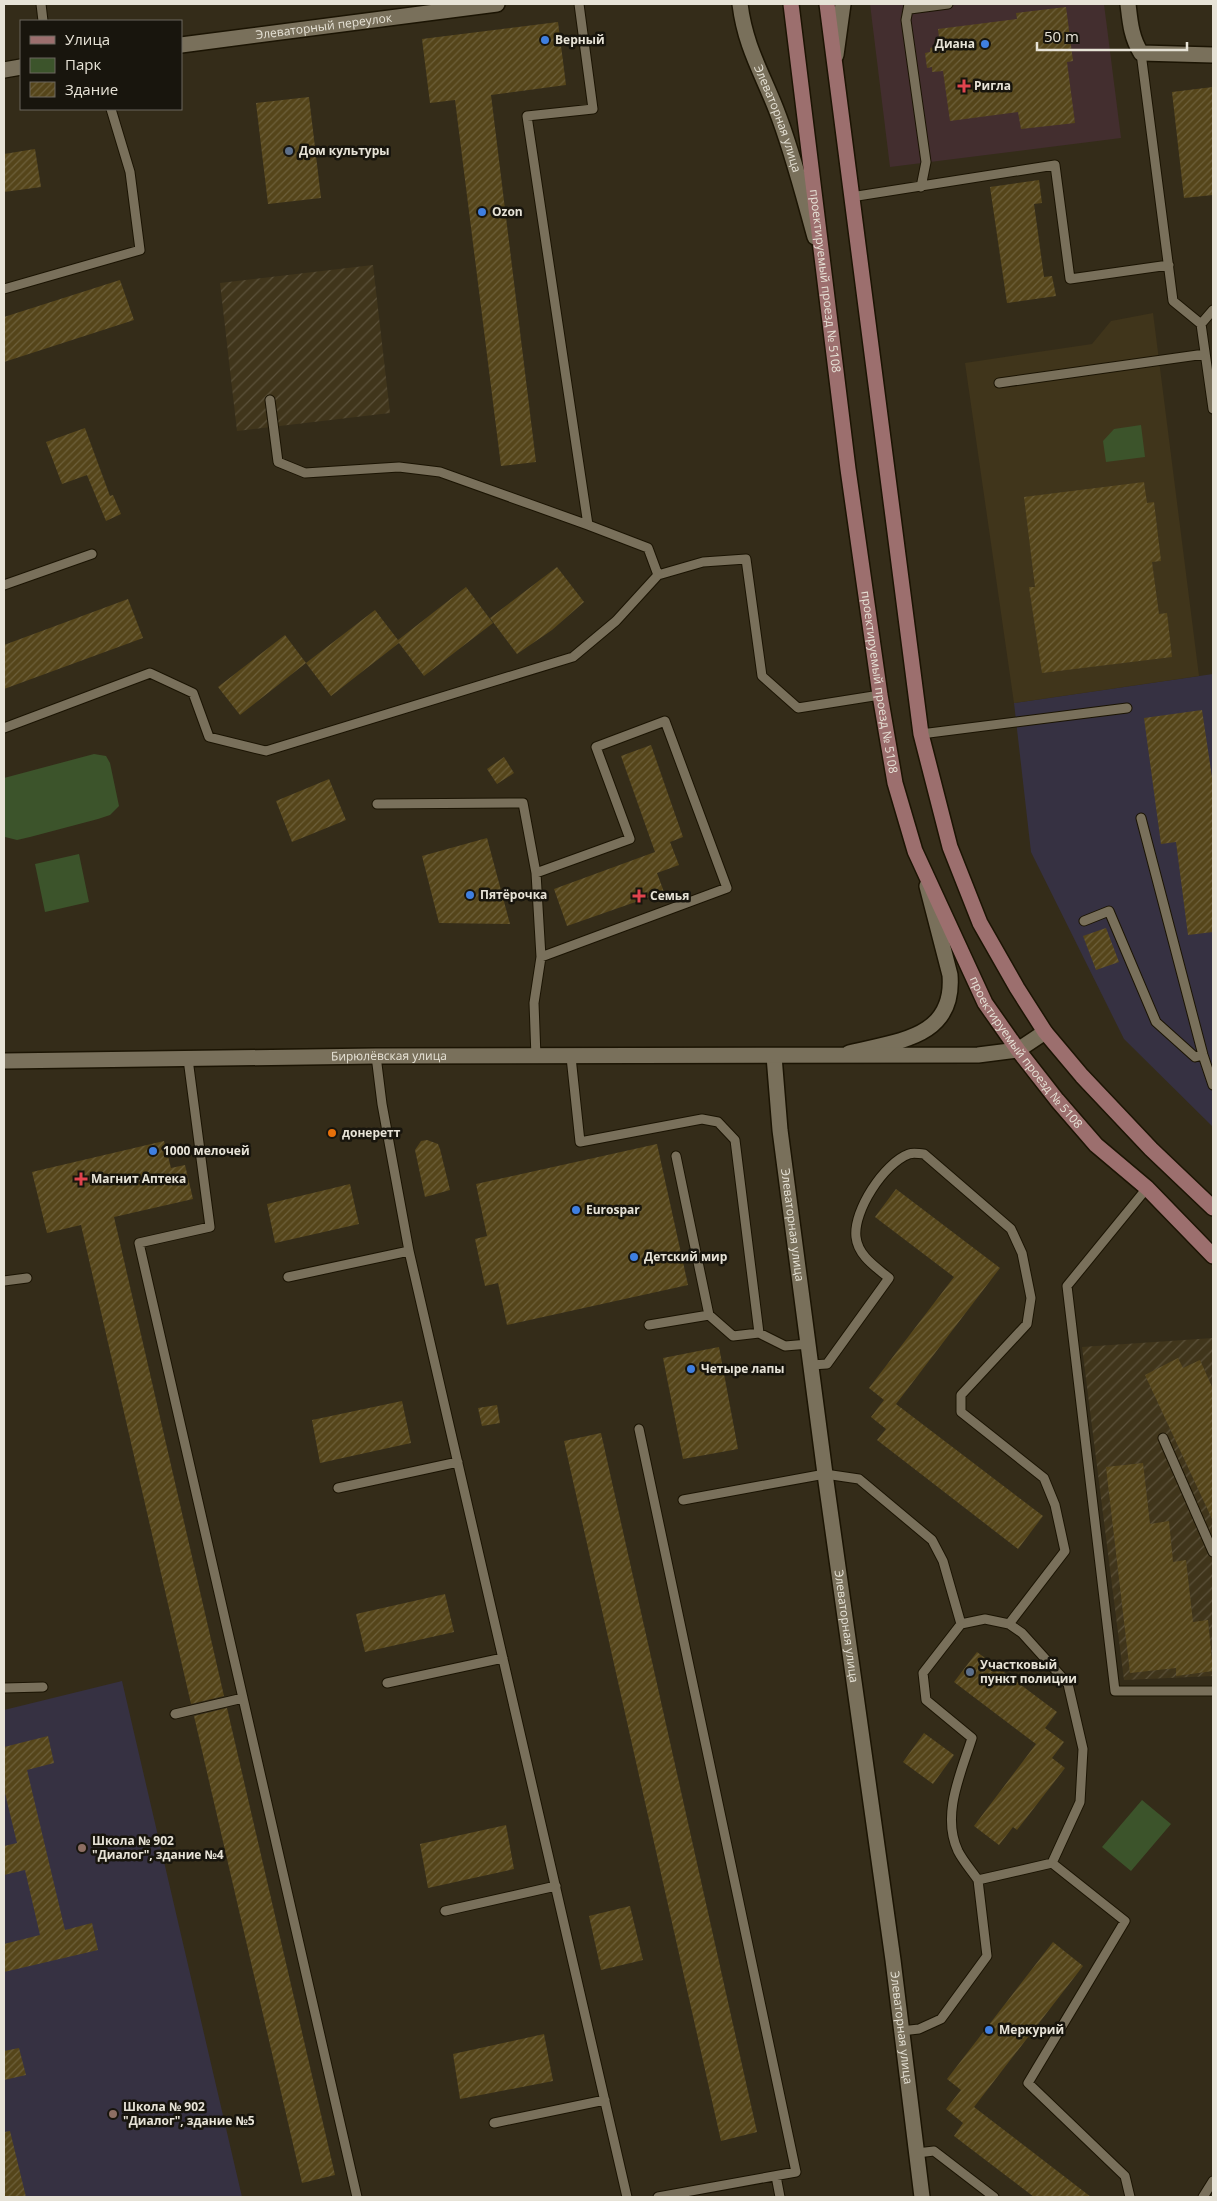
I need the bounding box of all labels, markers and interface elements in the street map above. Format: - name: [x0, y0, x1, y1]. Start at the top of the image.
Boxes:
- street label: Элеваторный переулок: [255, 9, 394, 43]
- legend: [20, 20, 182, 110]
- scale bar: [1037, 20, 1187, 52]
- text: 50 m: [1044, 26, 1079, 46]
- text: Улица: [65, 29, 110, 49]
- place label: Верный: [555, 31, 605, 48]
- marker: Верный: [539, 34, 551, 46]
- place label: Диана: [935, 35, 975, 52]
- marker: Диана: [979, 38, 991, 50]
- text: Парк: [65, 54, 101, 74]
- street label: Элеваторная улица: [750, 62, 806, 174]
- place label: Ригла: [974, 77, 1011, 94]
- text: Здание: [65, 79, 118, 99]
- marker: Ригла: [958, 80, 970, 92]
- place label: Дом культуры: [299, 142, 389, 159]
- marker: Дом культуры: [283, 145, 295, 157]
- street label: проектируемый проезд № 5108: [806, 188, 845, 374]
- place label: Ozon: [492, 203, 523, 220]
- marker: Ozon: [476, 206, 488, 218]
- street label: проектируемый проезд № 5108: [857, 590, 902, 775]
- place label: Пятёрочка: [480, 886, 547, 903]
- place label: Семья: [650, 887, 689, 904]
- marker: Пятёрочка: [464, 889, 476, 901]
- marker: Семья: [632, 889, 646, 903]
- street label: проектируемый проезд № 5108: [966, 973, 1087, 1132]
- street label: Бирюлёвская улица: [331, 1047, 447, 1065]
- place label: донеретт: [342, 1124, 401, 1141]
- marker: донеретт: [326, 1127, 338, 1139]
- place label: 1000 мелочей: [163, 1142, 250, 1159]
- marker: 1000 мелочей: [147, 1145, 159, 1157]
- street label: Элеваторная улица: [777, 1167, 809, 1282]
- place label: Магнит Аптека: [91, 1170, 186, 1187]
- marker: Магнит Аптека: [75, 1173, 87, 1185]
- place label: Eurospar: [586, 1201, 640, 1218]
- marker: Eurospar: [570, 1204, 582, 1216]
- place label: Детский мир: [644, 1248, 728, 1265]
- marker: Детский мир: [628, 1251, 640, 1263]
- place label: Четыре лапы: [701, 1360, 784, 1377]
- marker: Четыре лапы: [685, 1363, 697, 1375]
- street label: Элеваторная улица: [831, 1569, 863, 1684]
- place label: Участковый пункт полиции: [980, 1656, 1077, 1687]
- marker: Участковый пункт полиции: [964, 1666, 976, 1678]
- place label: Школа № 902 "Диалог", здание №4: [92, 1832, 224, 1863]
- marker: Школа № 902 "Диалог", здание №4: [76, 1842, 88, 1854]
- street label: Элеваторная улица: [886, 1970, 917, 2085]
- place label: Меркурий: [999, 2021, 1064, 2038]
- marker: Меркурий: [983, 2024, 995, 2036]
- place label: Школа № 902 "Диалог", здание №5: [123, 2098, 255, 2129]
- marker: Школа № 902 "Диалог", здание №5: [107, 2108, 119, 2120]

